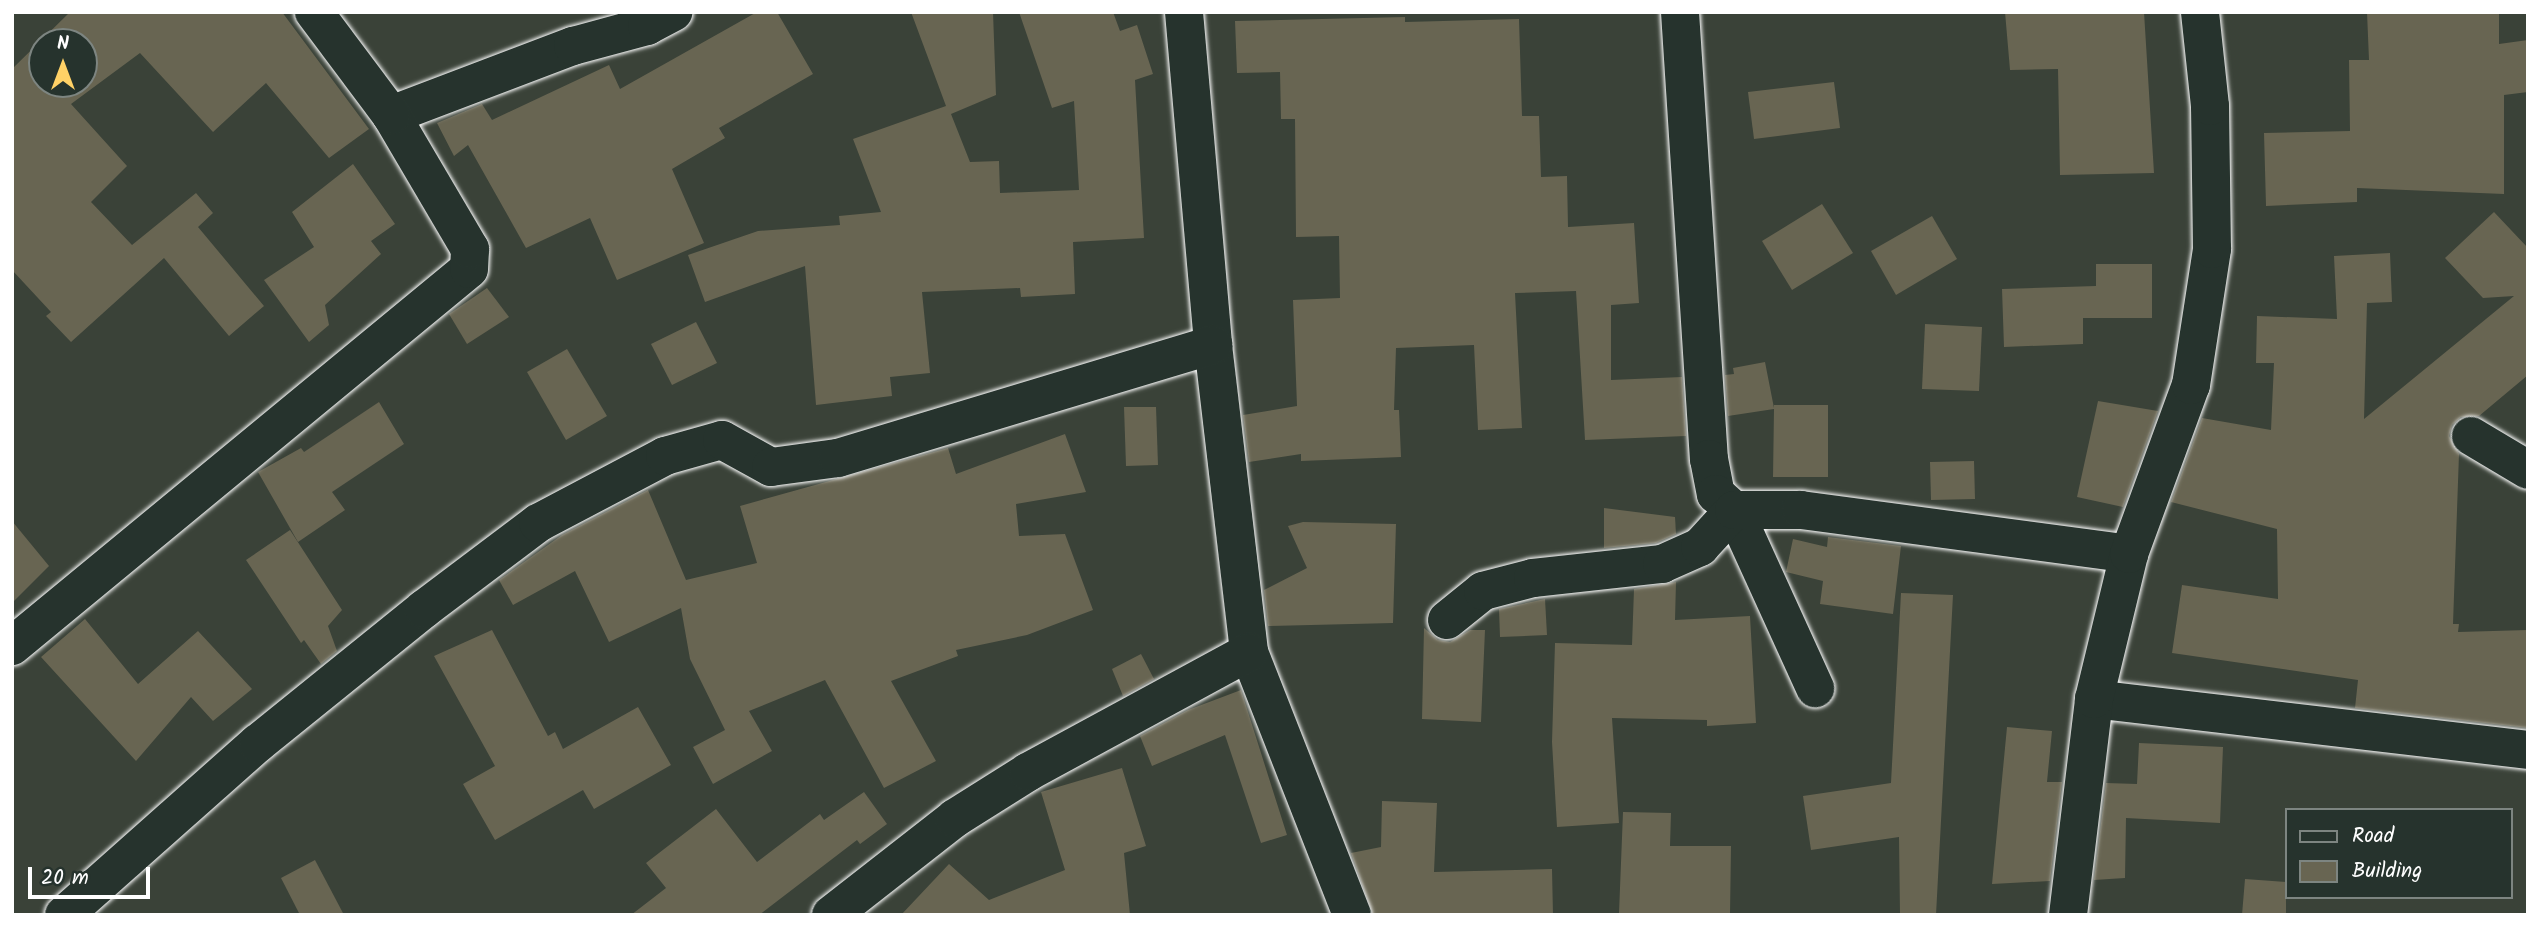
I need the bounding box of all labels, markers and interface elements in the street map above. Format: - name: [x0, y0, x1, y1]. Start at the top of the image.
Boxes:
- north arrow: [28, 28, 98, 98]
- text: N: [57, 29, 69, 59]
- legend: [2284, 808, 2512, 899]
- text: Road: [2352, 820, 2394, 853]
- scale bar: [32, 853, 154, 897]
- text: Building: [2352, 855, 2422, 888]
- text: 20 m: [41, 862, 89, 895]

